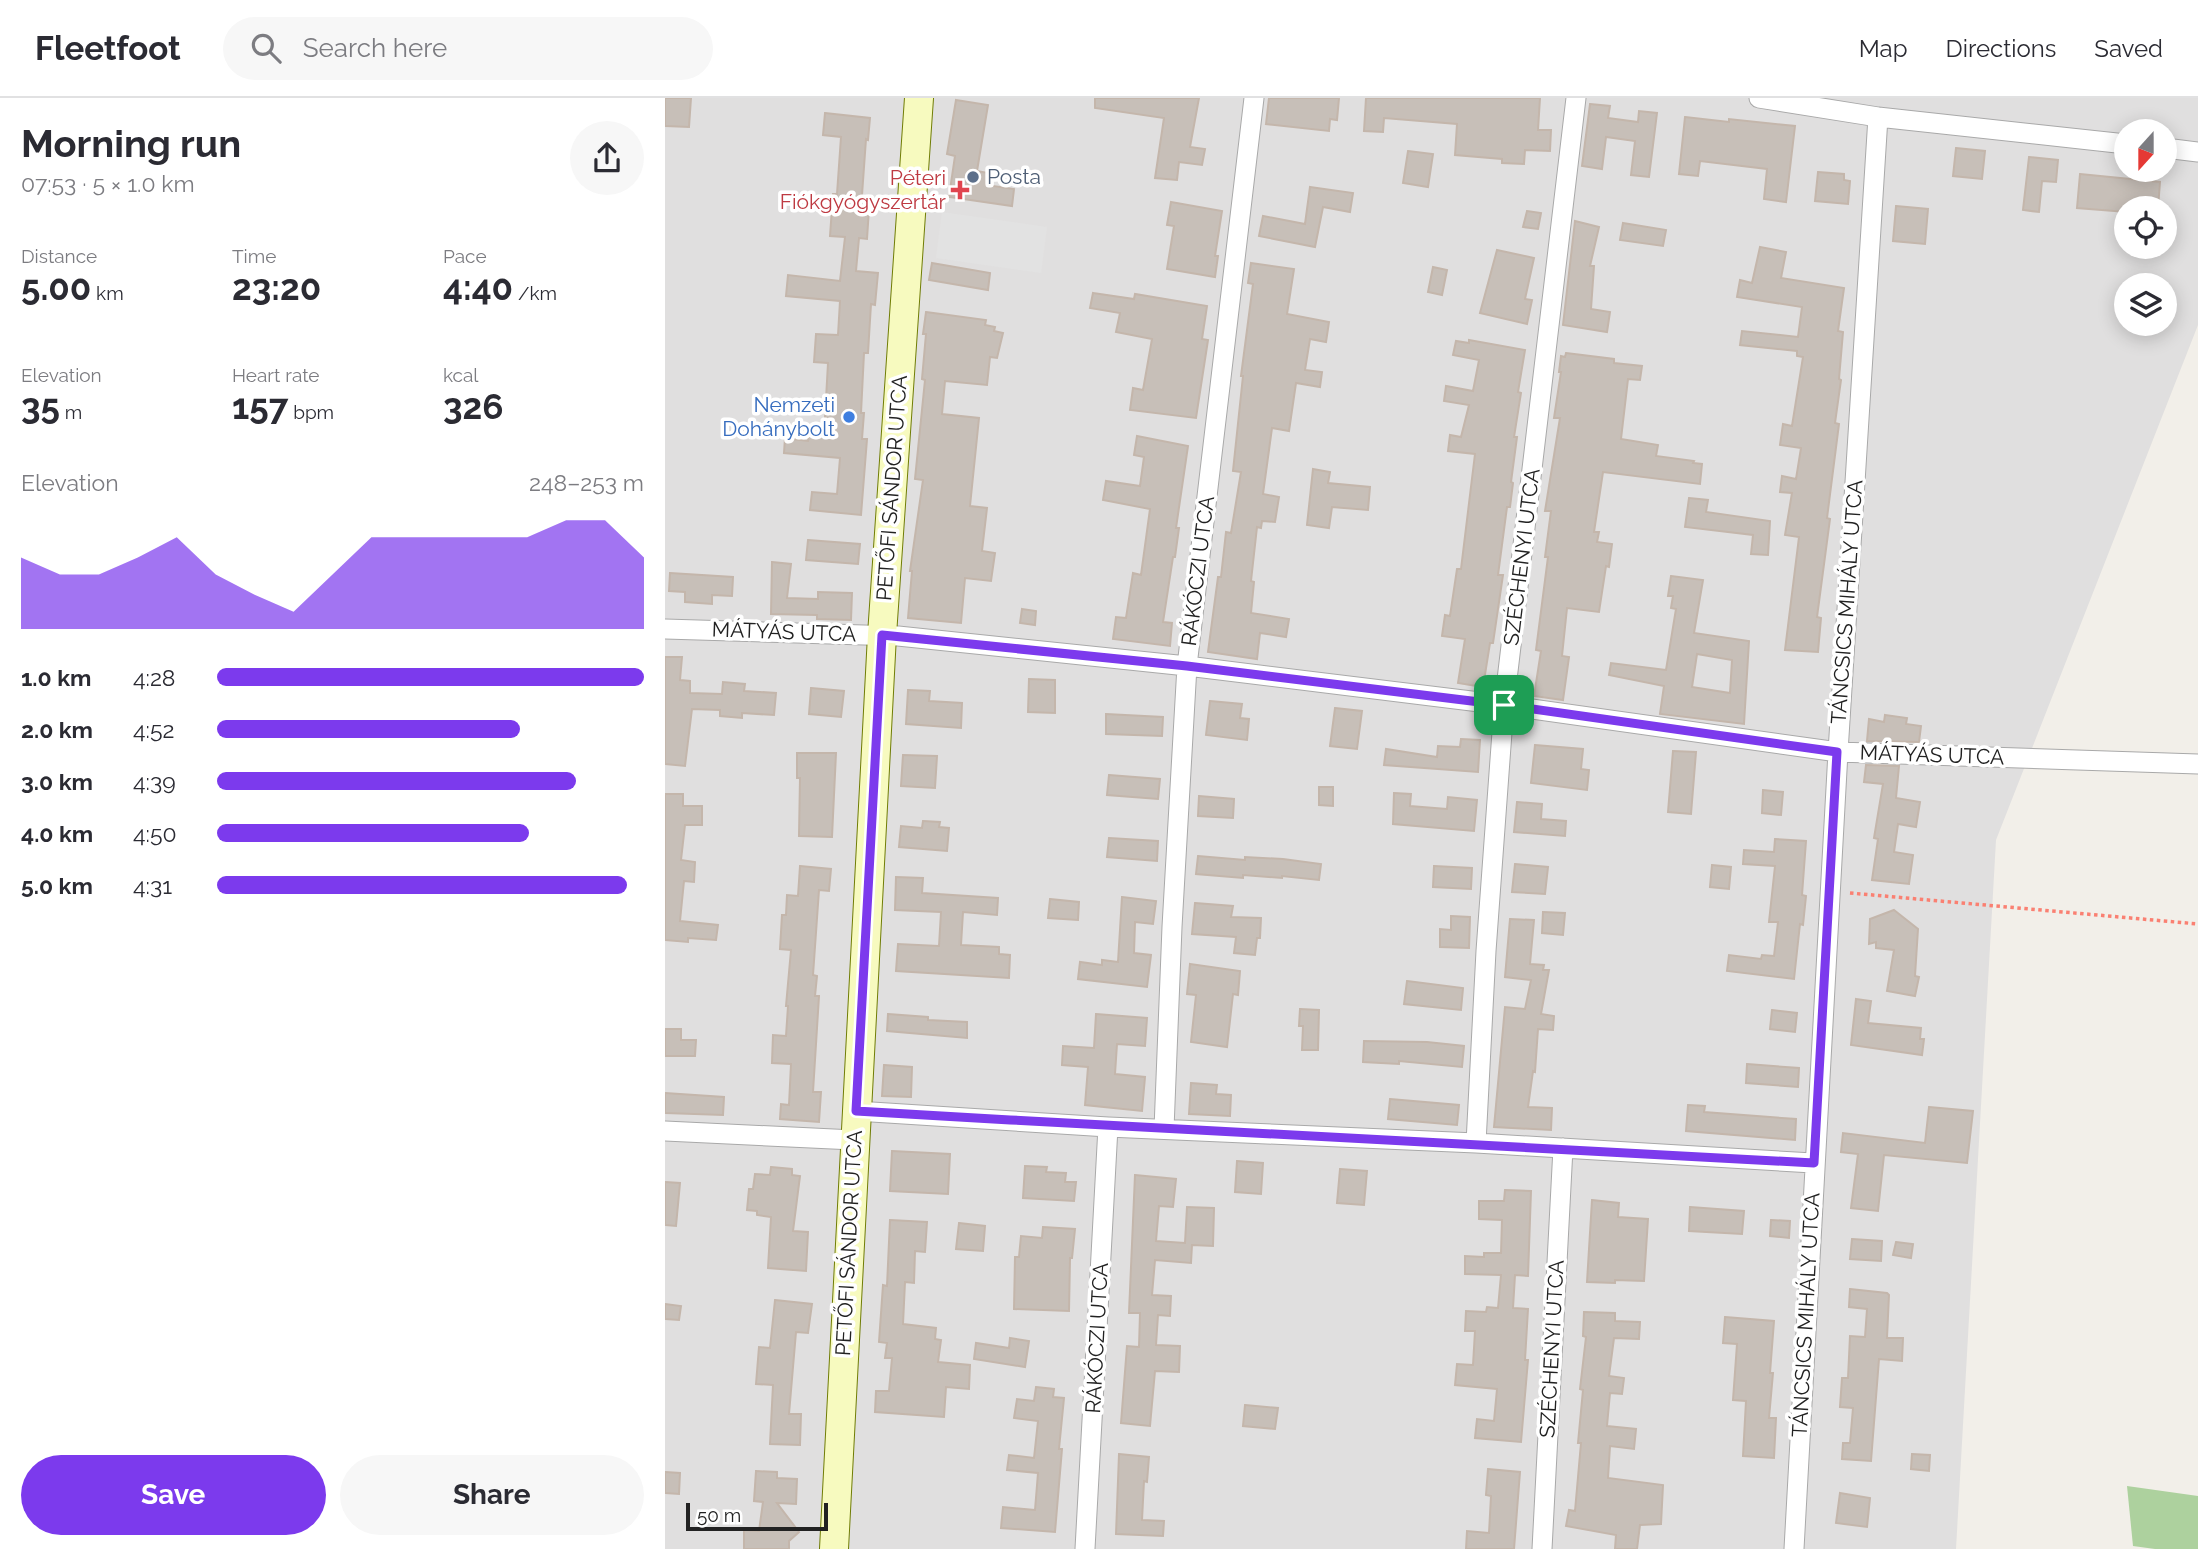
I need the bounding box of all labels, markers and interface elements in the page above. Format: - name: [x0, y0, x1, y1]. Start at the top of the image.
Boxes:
- search box: [223, 17, 713, 80]
- text: Fleetfoot: [35, 29, 181, 68]
- icon: search: [247, 29, 285, 67]
- text: Search here: [303, 33, 447, 63]
- text: Map: [1859, 34, 1908, 63]
- text: Directions: [1946, 34, 2056, 63]
- text: Saved: [2094, 34, 2163, 63]
- north arrow: [2114, 119, 2177, 182]
- map controls: [2114, 119, 2177, 336]
- text: Morning run: [21, 121, 241, 166]
- button: share: [570, 121, 644, 195]
- place label: Posta: [987, 164, 1041, 189]
- place label: Péteri Fiókgyógyszertár: [780, 165, 947, 214]
- marker: Posta: [965, 169, 981, 185]
- text: 07:53 · 5 × 1.0 km: [21, 170, 195, 197]
- marker: Péteri Fiókgyógyszertár: [952, 182, 968, 198]
- button: locate: [2114, 196, 2177, 259]
- text: Distance: [21, 245, 97, 267]
- text: Time: [232, 245, 276, 267]
- text: Pace: [443, 245, 487, 267]
- text: 5.00: [21, 267, 91, 308]
- text: 23:20: [232, 267, 321, 308]
- text: 4:40: [443, 267, 513, 308]
- button: layers: [2114, 273, 2177, 336]
- text: km: [91, 282, 124, 304]
- text: /km: [513, 282, 557, 304]
- text: Elevation: [21, 364, 102, 386]
- text: Heart rate: [232, 364, 320, 386]
- text: kcal: [443, 364, 479, 386]
- street label: PETŐFI SÁNDOR UTCA: [871, 374, 912, 602]
- text: 35: [21, 386, 60, 427]
- text: 157: [232, 386, 288, 427]
- text: 326: [443, 386, 504, 427]
- place label: Nemzeti Dohánybolt: [722, 392, 835, 441]
- text: m: [60, 401, 82, 423]
- text: bpm: [288, 401, 334, 423]
- marker: Nemzeti Dohánybolt: [841, 409, 857, 425]
- street label: SZÉCHENYI UTCA: [1498, 467, 1545, 647]
- text: Elevation: [21, 469, 119, 496]
- text: 248–253 m: [529, 469, 644, 496]
- street label: TÁNCSICS MIHÁLY UTCA: [1825, 479, 1868, 725]
- street label: RÁKÓCZI UTCA: [1176, 494, 1219, 647]
- street label: MÁTYÁS UTCA: [711, 616, 857, 647]
- text: 1.0 km: [21, 664, 91, 691]
- text: 4:28: [133, 664, 176, 691]
- pin: [1474, 675, 1534, 735]
- icon: arrive: [1485, 686, 1523, 724]
- text: 2.0 km: [21, 716, 93, 743]
- text: 4:52: [133, 716, 174, 743]
- street label: MÁTYÁS UTCA: [1859, 739, 2005, 770]
- text: 3.0 km: [21, 768, 93, 795]
- text: 4:39: [133, 768, 176, 795]
- text: 4.0 km: [21, 820, 93, 847]
- text: 4:50: [133, 820, 177, 847]
- text: 5.0 km: [21, 872, 93, 899]
- text: 4:31: [133, 872, 172, 899]
- street label: PETŐFI SÁNDOR UTCA: [830, 1129, 867, 1357]
- street label: TÁNCSICS MIHÁLY UTCA: [1787, 1192, 1824, 1438]
- street label: SZÉCHENYI UTCA: [1534, 1259, 1569, 1439]
- street label: RÁKÓCZI UTCA: [1080, 1262, 1113, 1414]
- button: Save: [21, 1455, 326, 1535]
- button: Share: [340, 1455, 644, 1535]
- scale bar: [686, 1500, 828, 1532]
- text: 50 m: [697, 1504, 741, 1526]

